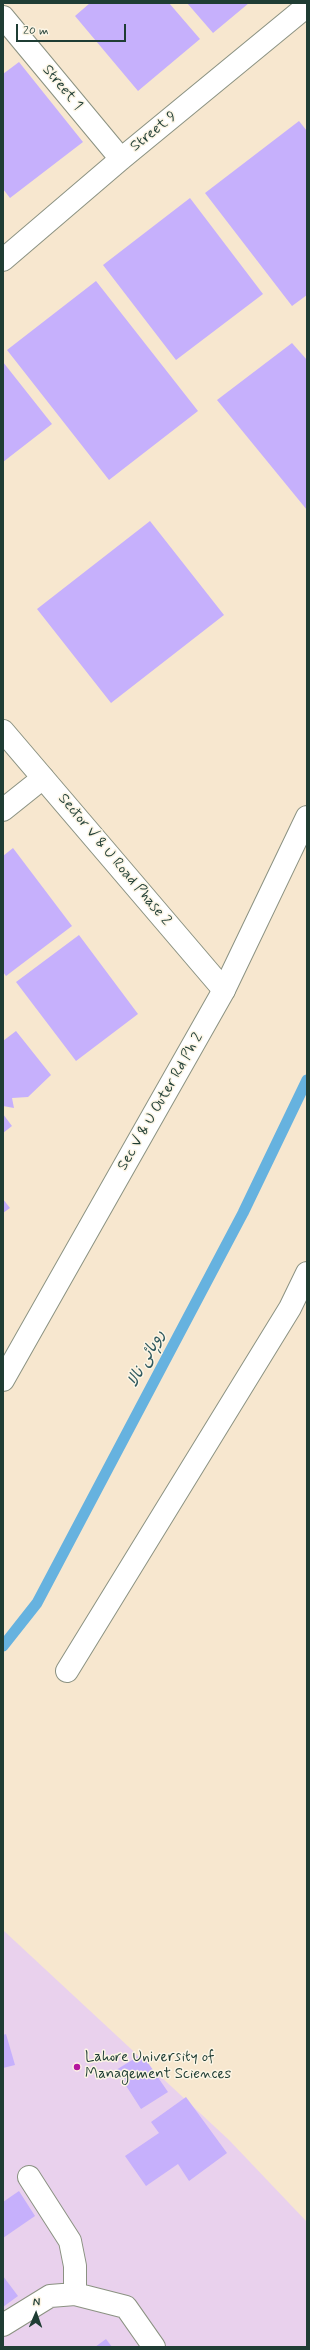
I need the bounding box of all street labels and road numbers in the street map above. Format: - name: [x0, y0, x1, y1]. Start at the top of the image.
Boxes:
- street label: Street 1: [38, 62, 86, 114]
- street label: Street 9: [127, 108, 181, 156]
- street label: Sector V & U Road Phase 2: [54, 790, 174, 930]
- street label: Sec V & U Outer Rd Ph 2: [114, 1030, 208, 1174]

